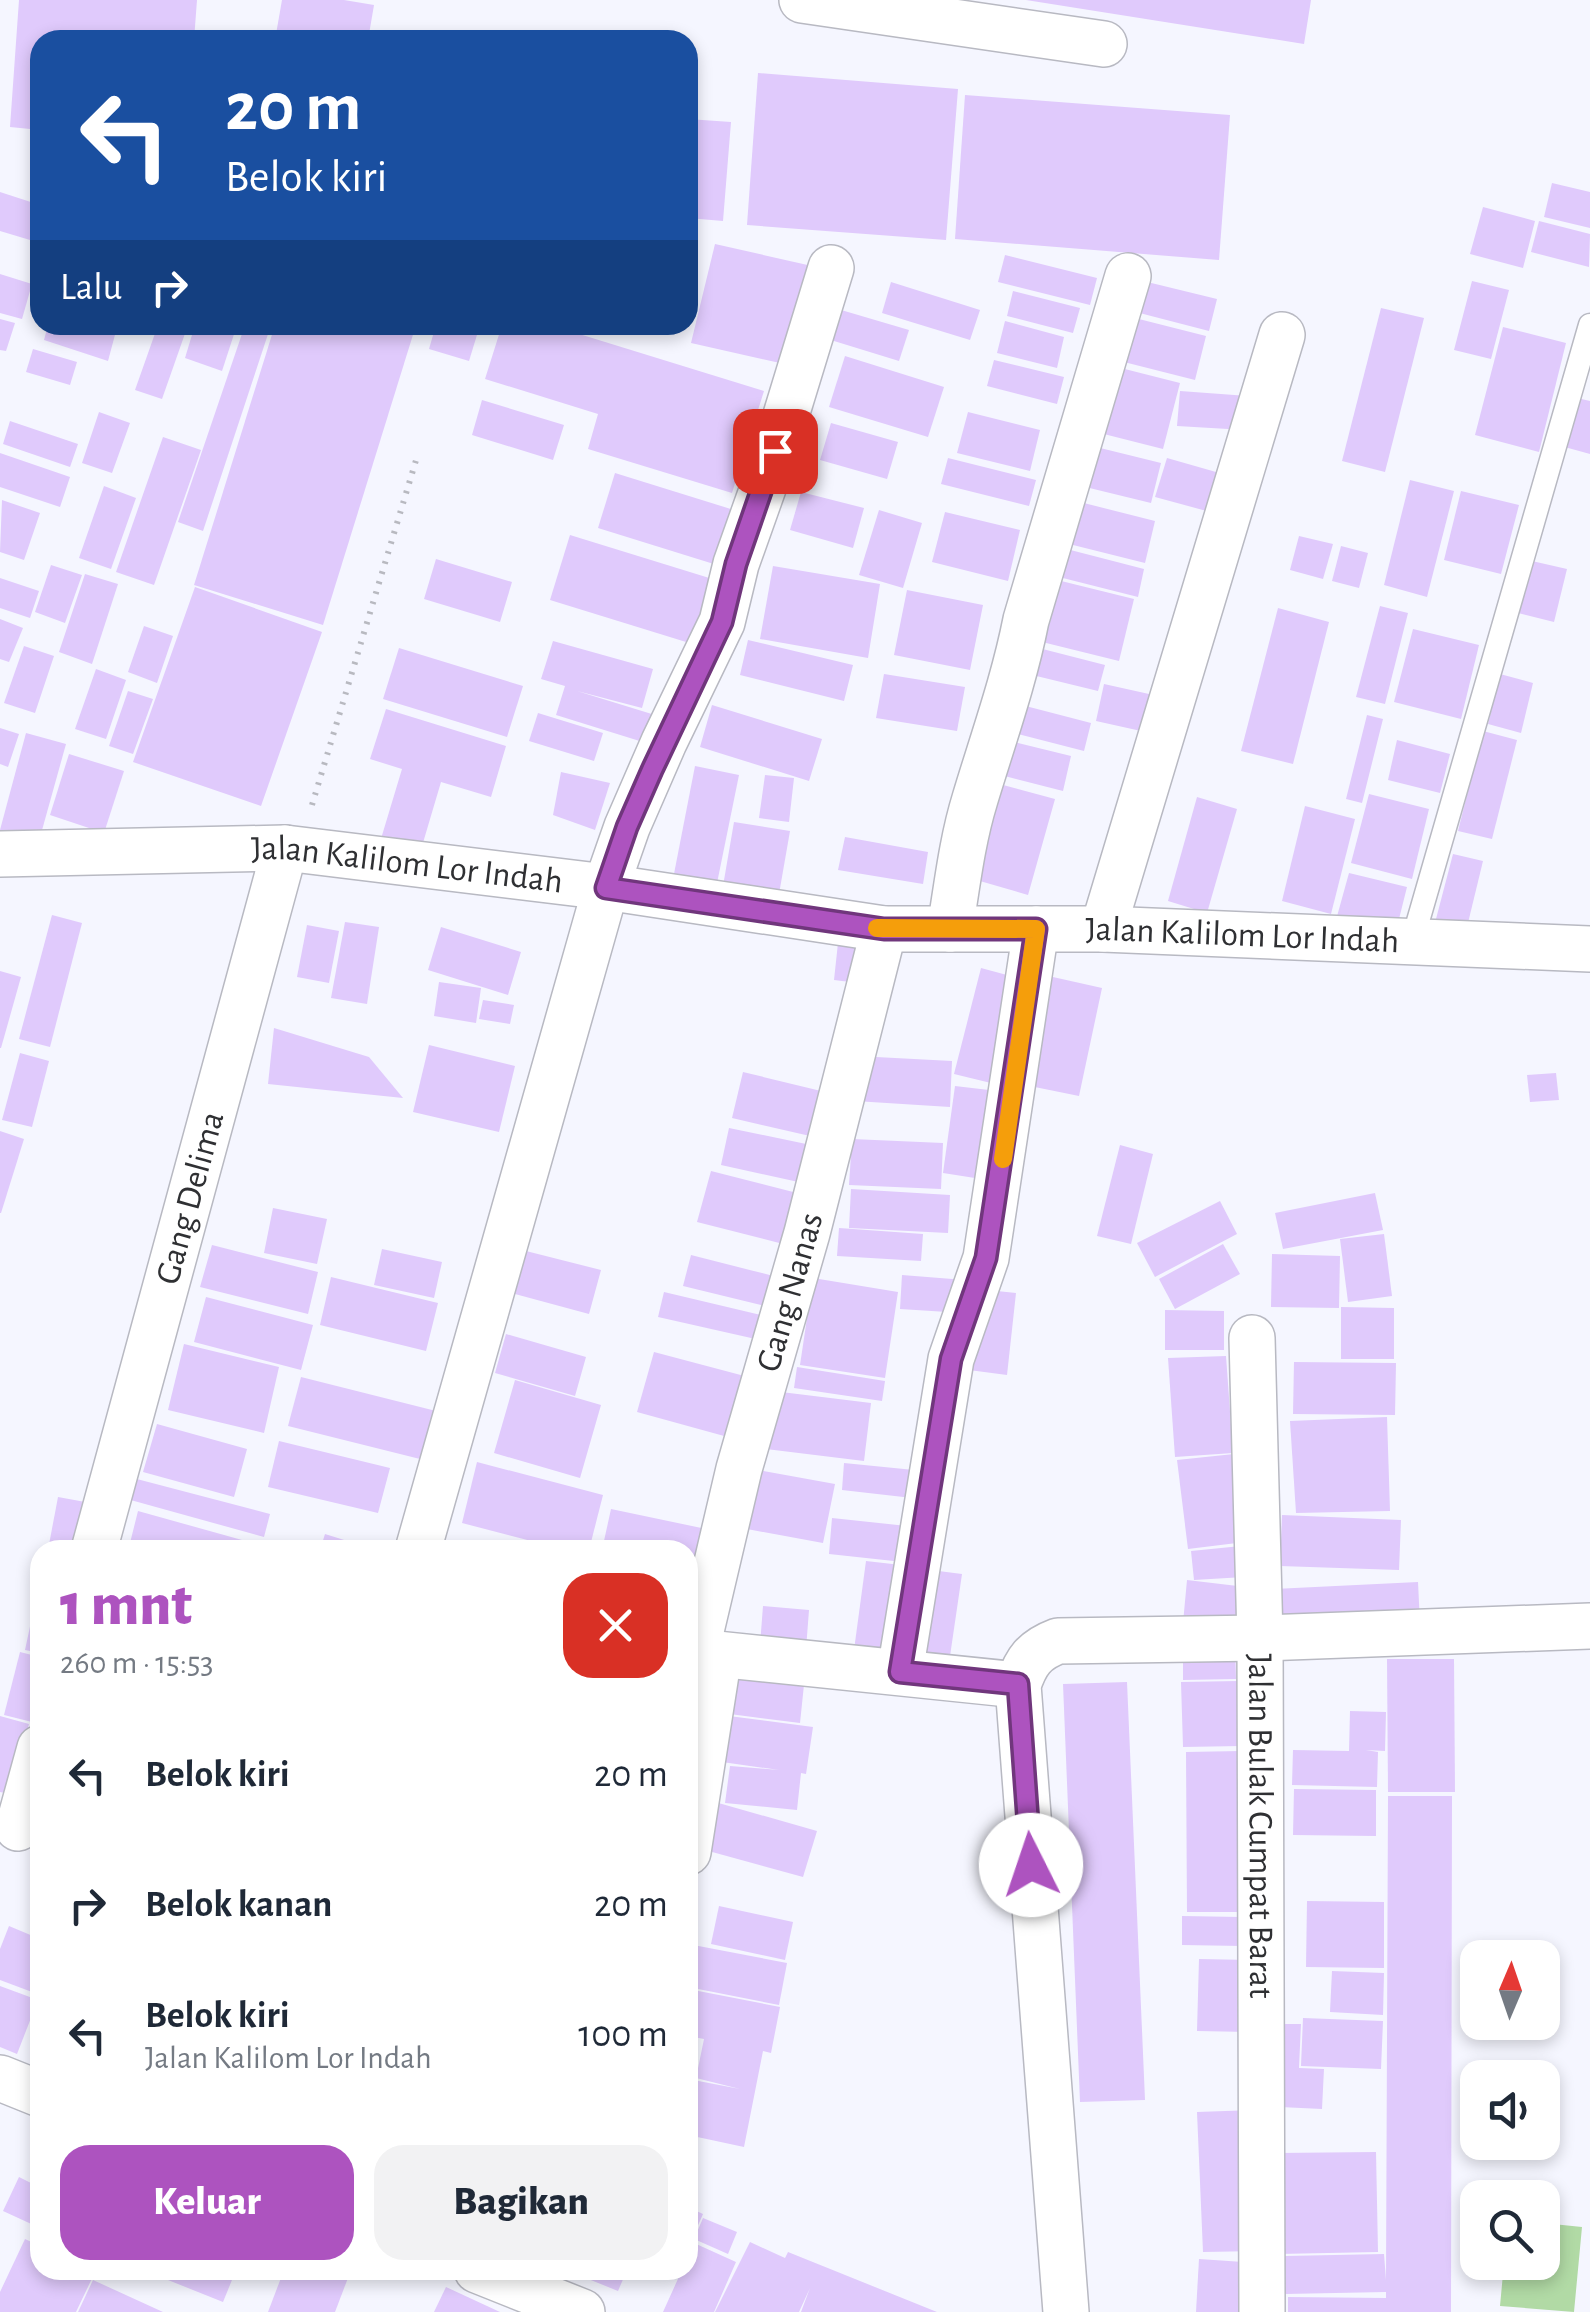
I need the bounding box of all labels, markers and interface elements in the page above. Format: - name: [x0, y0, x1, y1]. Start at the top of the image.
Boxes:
- icon: left: [60, 70, 190, 200]
- text: 20 m: [225, 73, 362, 143]
- text: Belok kiri: [225, 155, 387, 200]
- icon: right: [142, 260, 197, 315]
- text: Lalu: [60, 269, 122, 307]
- pin: [733, 409, 818, 494]
- icon: arrive: [748, 424, 803, 479]
- street label: Jalan Kalilom Lor Indah: [251, 830, 565, 899]
- street label: Jalan Kalilom Lor Indah: [1086, 911, 1400, 959]
- street label: Gang Delima: [150, 1108, 230, 1288]
- street label: Gang Nanas: [750, 1209, 829, 1376]
- button: close: [563, 1573, 668, 1678]
- text: 1 mnt: [60, 1576, 192, 1636]
- text: 260 m · 15:53: [60, 1647, 214, 1679]
- street label: Jalan Bulak Cumpat Barat: [1243, 1653, 1279, 1998]
- icon: left: [60, 1748, 115, 1803]
- text: Belok kiri: [145, 1756, 290, 1794]
- text: 20 m: [594, 1756, 668, 1794]
- position arrow: [979, 1813, 1083, 1917]
- icon: right: [60, 1878, 115, 1933]
- text: Belok kanan: [145, 1886, 332, 1924]
- text: 20 m: [594, 1886, 668, 1924]
- north arrow: [1460, 1940, 1560, 2040]
- map controls: [1460, 1940, 1560, 2280]
- text: Belok kiri: [145, 1997, 290, 2035]
- icon: left: [60, 2008, 115, 2063]
- text: 100 m: [578, 2016, 668, 2054]
- text: Jalan Kalilom Lor Indah: [145, 2042, 432, 2074]
- button: sound: [1460, 2060, 1560, 2160]
- button: Keluar: [60, 2145, 354, 2260]
- button: Bagikan: [374, 2145, 668, 2260]
- button: search: [1460, 2180, 1560, 2280]

